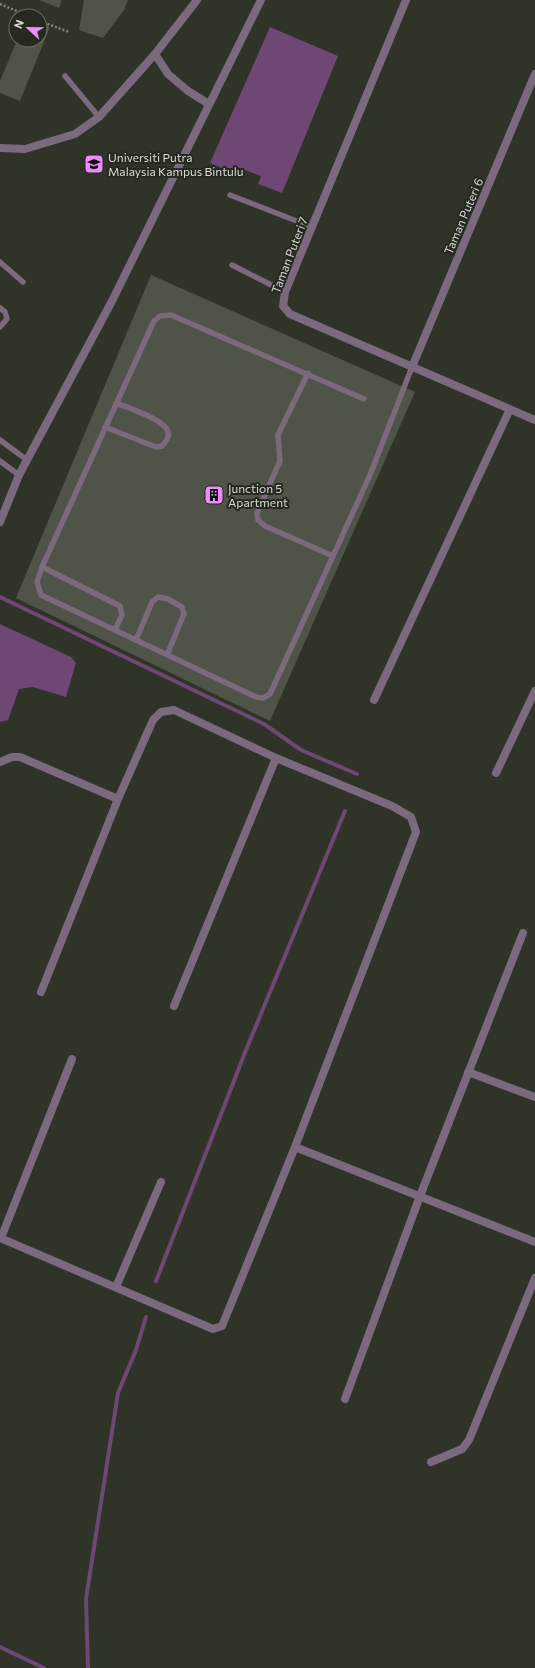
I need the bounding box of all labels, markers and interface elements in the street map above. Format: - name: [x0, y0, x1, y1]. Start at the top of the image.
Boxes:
- north arrow: [8, 8, 48, 48]
- text: N: [11, 18, 26, 30]
- place label: Universiti Putra Malaysia Kampus Bintulu: [108, 150, 244, 178]
- school or university icon: Universiti Putra Malaysia Kampus Bintulu: [83, 153, 105, 175]
- street label: Taman Puteri 6: [441, 176, 485, 256]
- street label: Taman Puteri 7: [268, 215, 310, 295]
- place label: Junction 5 Apartment: [228, 481, 288, 509]
- building icon: Junction 5 Apartment: [203, 484, 225, 506]

